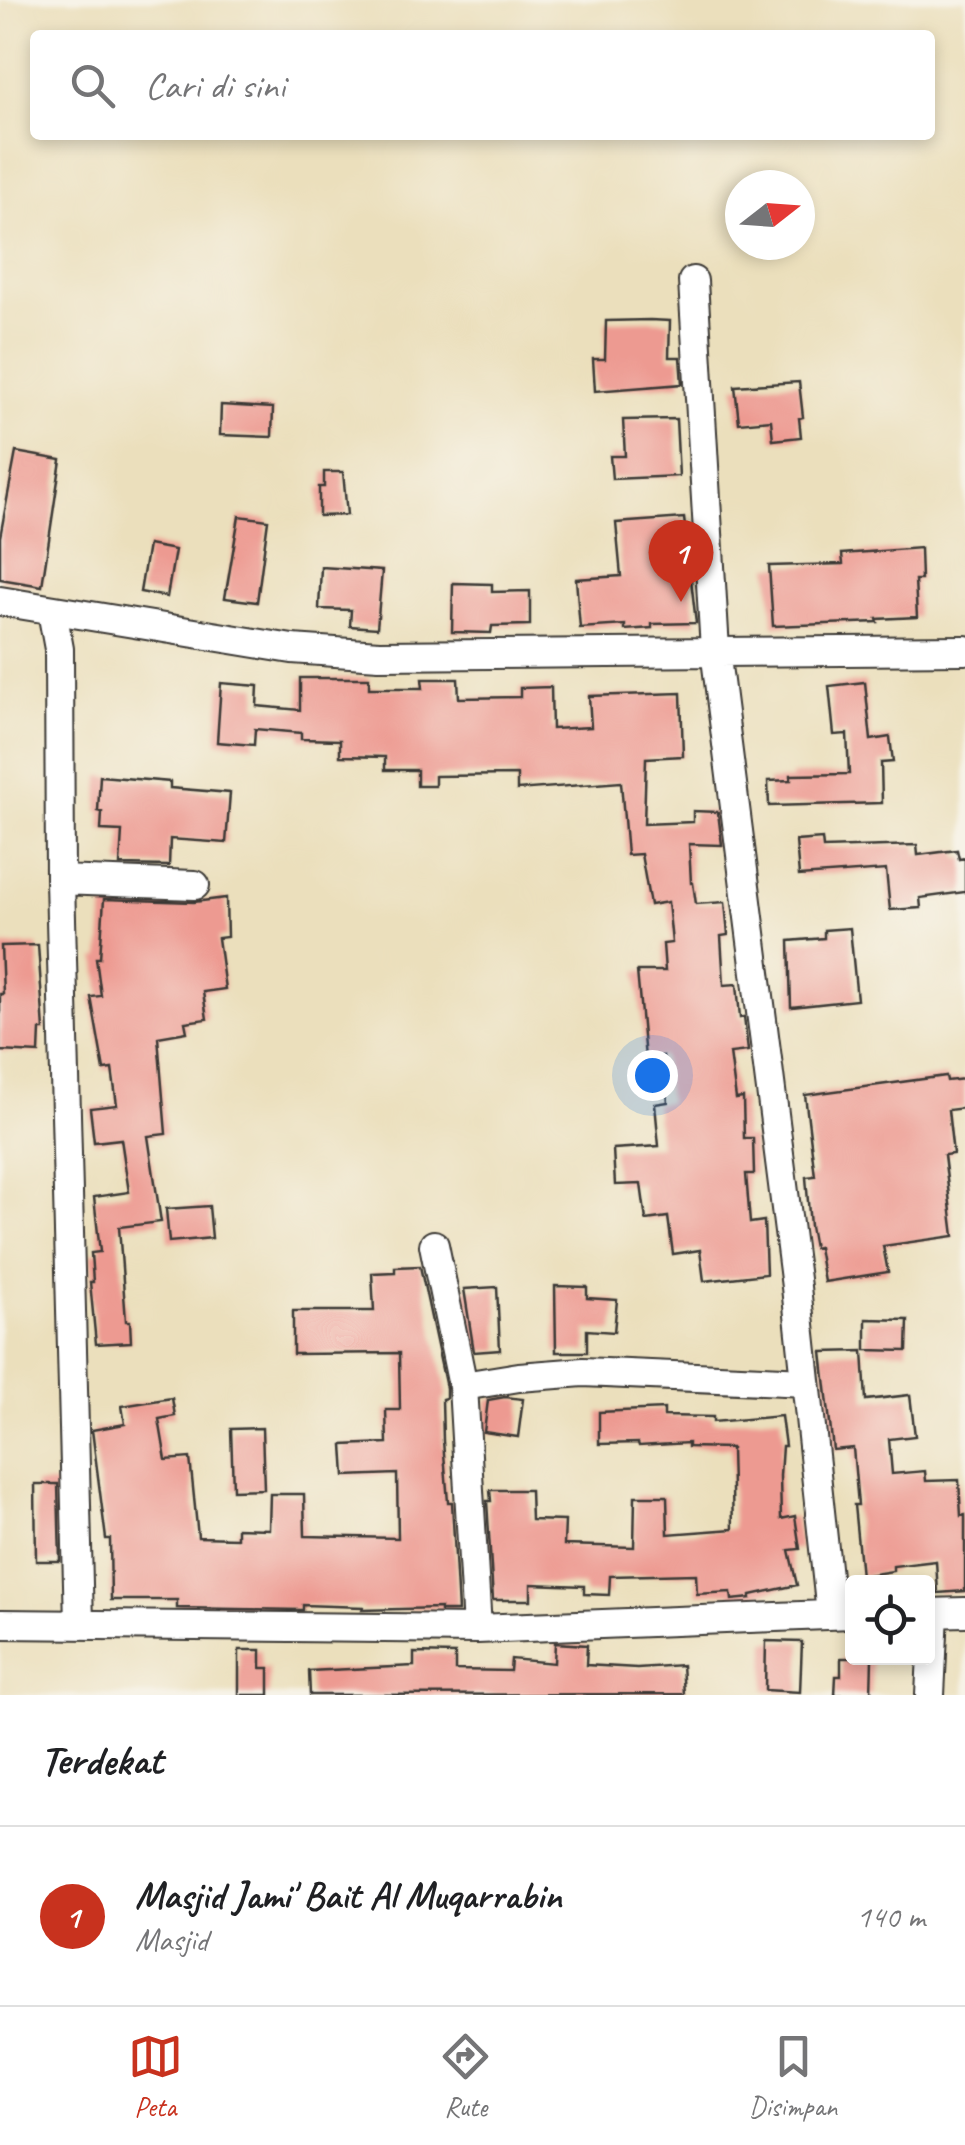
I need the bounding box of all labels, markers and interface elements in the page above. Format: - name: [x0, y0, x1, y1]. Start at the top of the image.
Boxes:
- search box: [30, 30, 935, 140]
- icon: search: [65, 58, 120, 113]
- text: Cari di sini: [145, 62, 285, 109]
- north arrow: [725, 170, 815, 260]
- pin: 1: [648, 520, 714, 602]
- your location: [627, 1050, 678, 1101]
- map controls: [845, 1575, 935, 1665]
- button: locate: [845, 1575, 935, 1665]
- text: Terdekat: [40, 1734, 163, 1787]
- text: Masjid Jami' Bait Al Muqarrabin: [135, 1872, 561, 1919]
- text: 1: [65, 1896, 80, 1937]
- text: 140 m: [856, 1896, 925, 1937]
- text: Masjid: [135, 1919, 208, 1960]
- tab: Peta: [128, 2029, 183, 2124]
- tab: Rute: [438, 2029, 493, 2124]
- tab: Disimpan: [749, 2029, 837, 2124]

